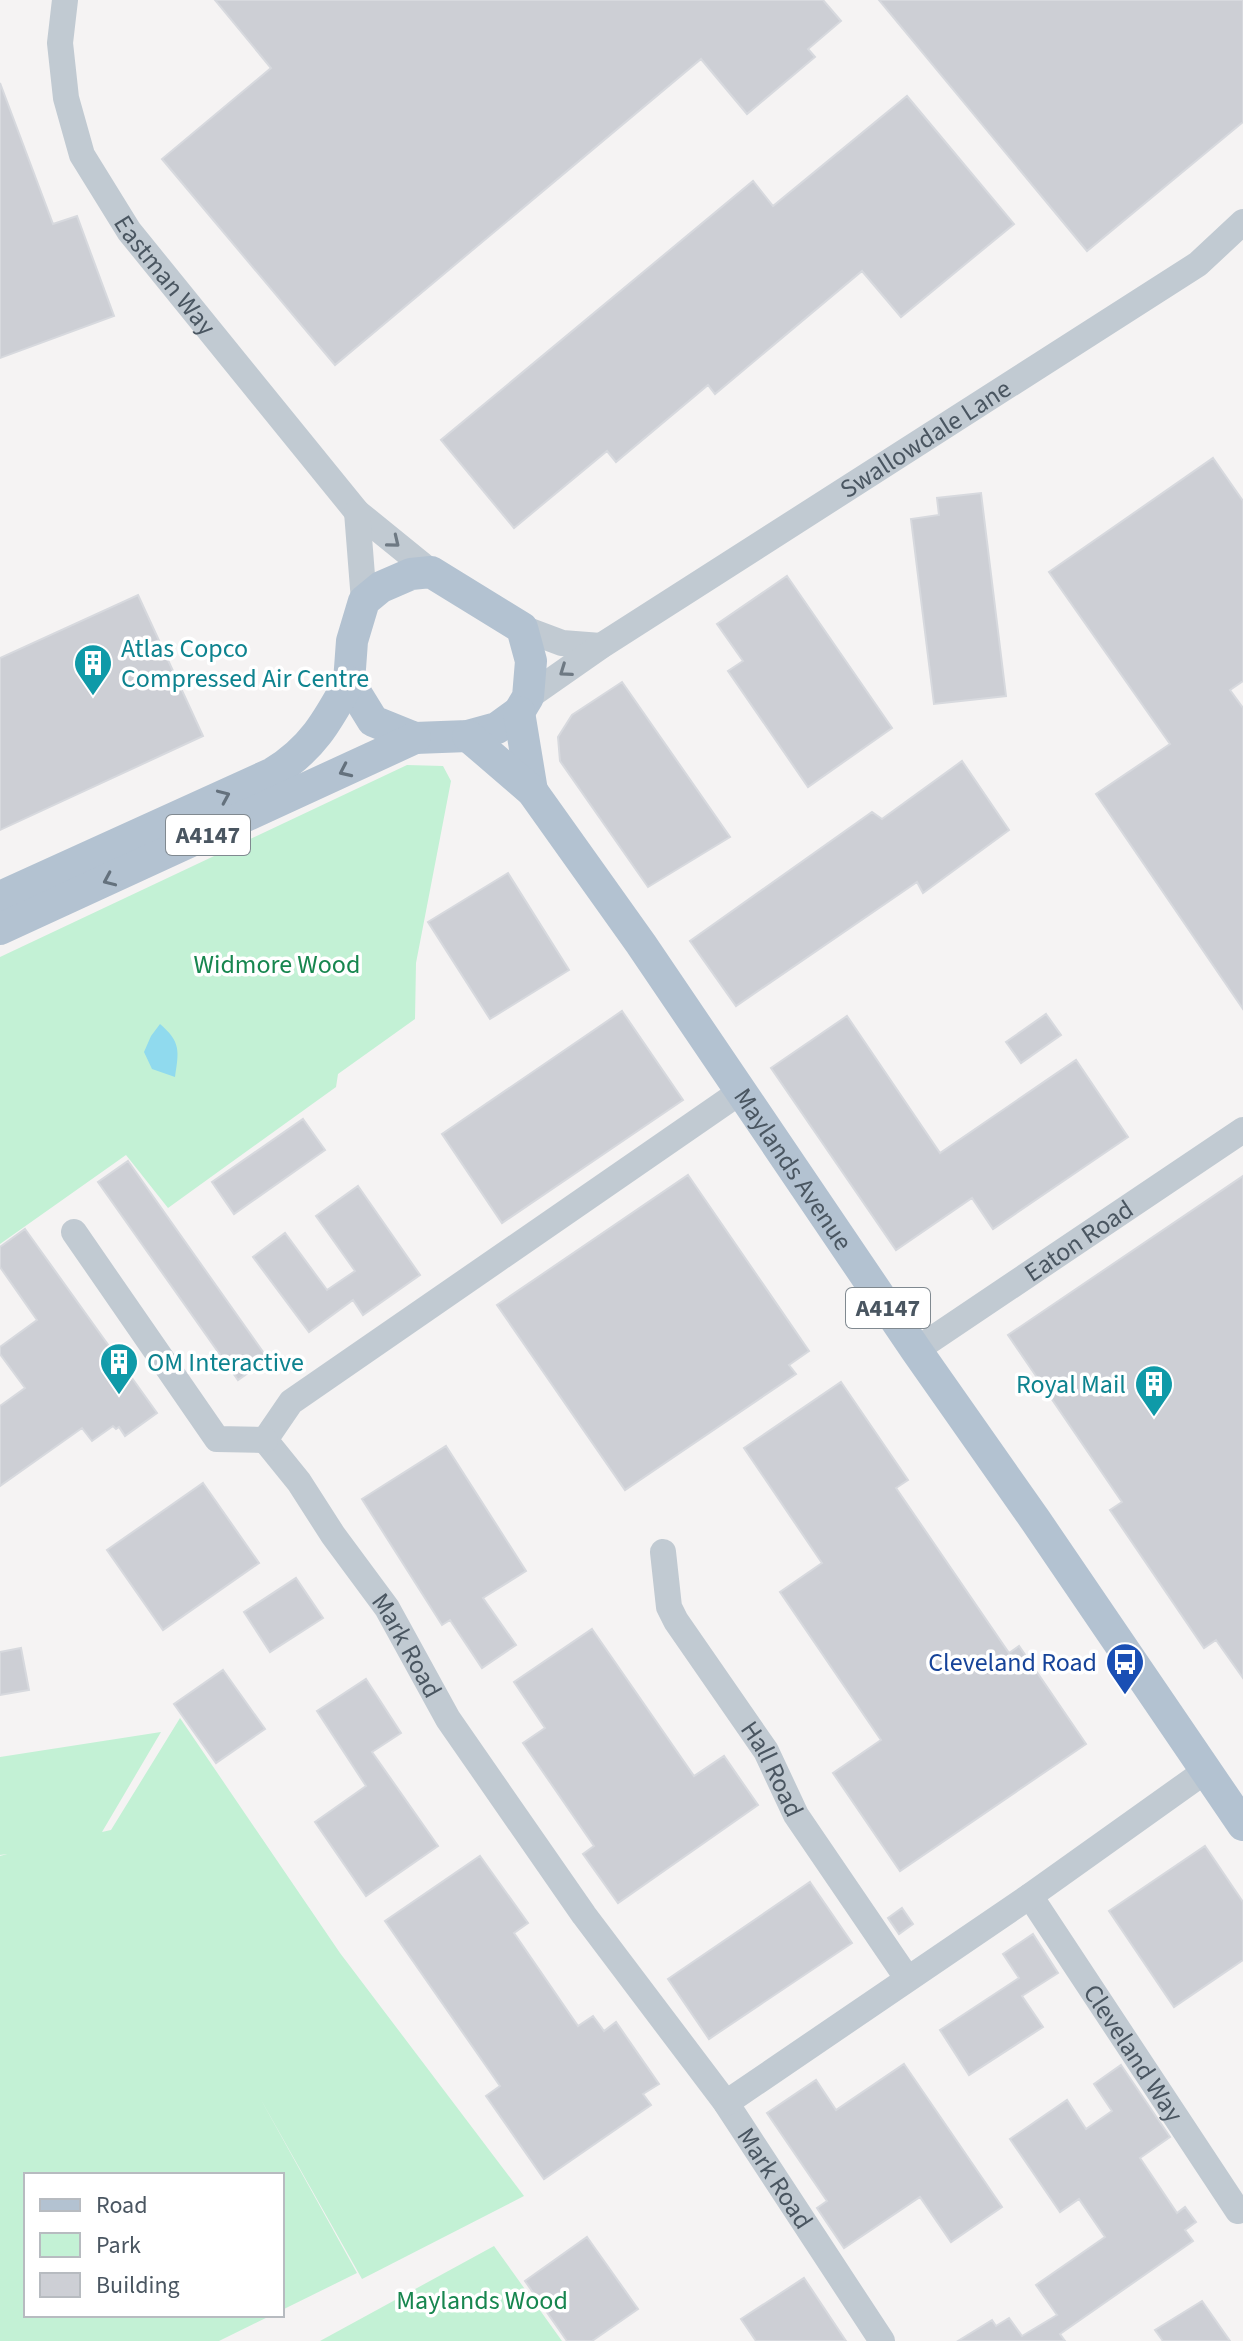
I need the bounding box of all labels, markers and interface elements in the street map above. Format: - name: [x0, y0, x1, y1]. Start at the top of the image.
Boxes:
- street label: Eastman Way: [104, 208, 225, 344]
- street label: Swallowdale Lane: [833, 370, 1018, 507]
- one-way arrow: [385, 532, 400, 547]
- place label: Atlas Copco Compressed Air Centre: [121, 630, 369, 697]
- building icon: Atlas Copco Compressed Air Centre: [72, 642, 114, 697]
- one-way arrow: [559, 661, 573, 676]
- one-way arrow: [338, 761, 353, 777]
- one-way arrow: [216, 789, 230, 805]
- road number: A4147: [166, 815, 250, 855]
- one-way arrow: [102, 870, 117, 886]
- park label: Widmore Wood: [194, 946, 360, 983]
- street label: Maylands Avenue: [725, 1081, 861, 1258]
- street label: Eaton Road: [1017, 1191, 1141, 1291]
- road number: A4147: [846, 1288, 930, 1328]
- building icon: OM Interactive: [98, 1341, 140, 1396]
- place label: OM Interactive: [147, 1344, 304, 1381]
- building icon: Royal Mail: [1133, 1363, 1175, 1418]
- place label: Royal Mail: [1016, 1366, 1126, 1403]
- street label: Mark Road: [363, 1585, 451, 1705]
- bus stop icon: Cleveland Road: [1104, 1641, 1146, 1696]
- place label: Cleveland Road: [928, 1644, 1097, 1681]
- street label: Hall Road: [731, 1713, 812, 1823]
- street label: Cleveland Way: [1074, 1977, 1192, 2129]
- street label: Mark Road: [728, 2120, 822, 2237]
- legend: [24, 2173, 284, 2317]
- text: Road: [96, 2188, 148, 2223]
- text: Park: [96, 2228, 141, 2263]
- text: Building: [96, 2268, 180, 2303]
- park label: Maylands Wood: [396, 2282, 568, 2319]

